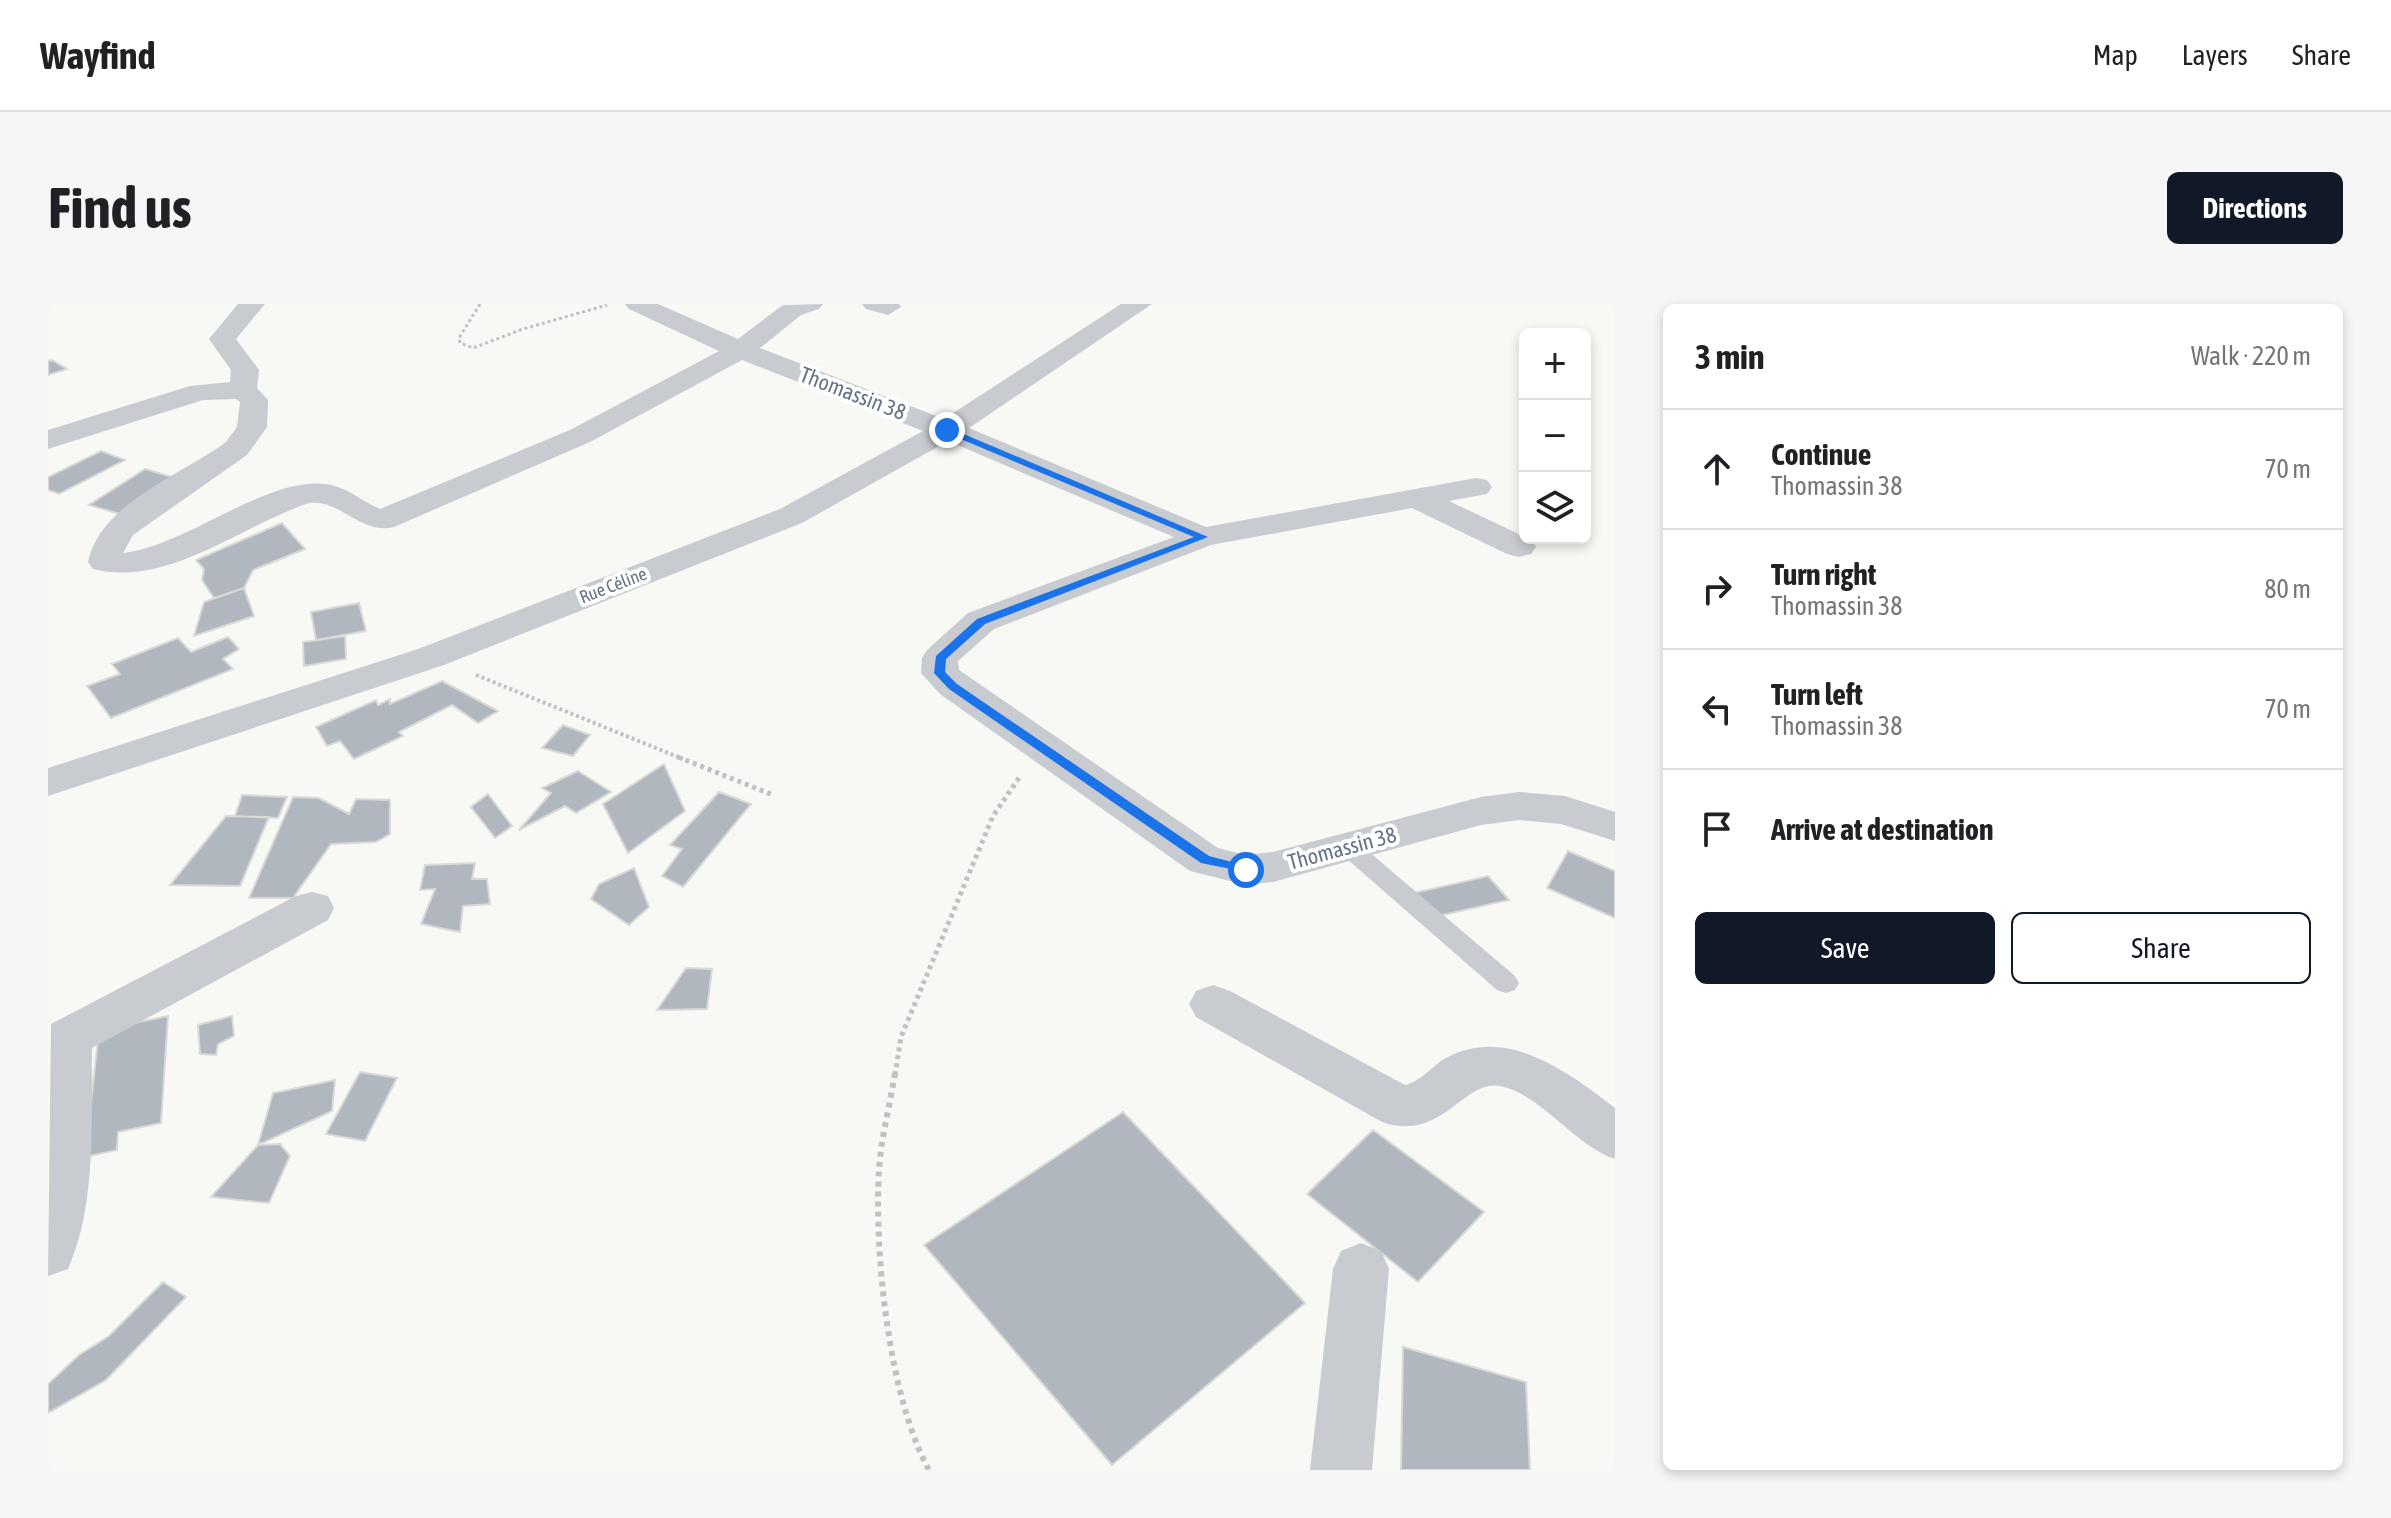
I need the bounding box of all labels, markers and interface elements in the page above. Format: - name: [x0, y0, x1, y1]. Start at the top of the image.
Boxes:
- text: Wayfind: [40, 34, 155, 77]
- text: Map: [2093, 39, 2138, 71]
- text: Layers: [2182, 39, 2248, 71]
- text: Share: [2292, 39, 2351, 71]
- button: Directions: [2167, 172, 2343, 244]
- text: Find us: [48, 176, 192, 240]
- map controls: [1519, 328, 1591, 544]
- button: +: [1519, 328, 1591, 400]
- text: 3 min: [1695, 337, 1764, 376]
- text: Walk · 220 m: [2191, 341, 2311, 371]
- street label: Thomassin 38: [796, 361, 910, 425]
- button: −: [1519, 400, 1591, 472]
- route end: [929, 412, 965, 448]
- text: Continue: [1771, 437, 1871, 471]
- icon: ahead: [1695, 447, 1739, 491]
- text: 70 m: [2264, 454, 2311, 484]
- text: Thomassin 38: [1771, 471, 1902, 501]
- button: layers: [1519, 472, 1591, 544]
- text: Turn right: [1771, 557, 1877, 591]
- street label: Rue Céline: [576, 563, 650, 607]
- icon: right: [1695, 567, 1739, 611]
- text: 80 m: [2264, 574, 2311, 604]
- text: Thomassin 38: [1771, 591, 1902, 621]
- text: Turn left: [1771, 677, 1863, 711]
- icon: left: [1695, 687, 1739, 731]
- text: 70 m: [2264, 694, 2311, 724]
- text: Thomassin 38: [1771, 711, 1902, 741]
- icon: arrive: [1695, 807, 1739, 851]
- text: Arrive at destination: [1771, 812, 1993, 846]
- street label: Thomassin 38: [1285, 821, 1399, 875]
- route start: [1228, 852, 1264, 888]
- button: Save: [1695, 912, 1995, 984]
- button: Share: [2011, 912, 2311, 984]

